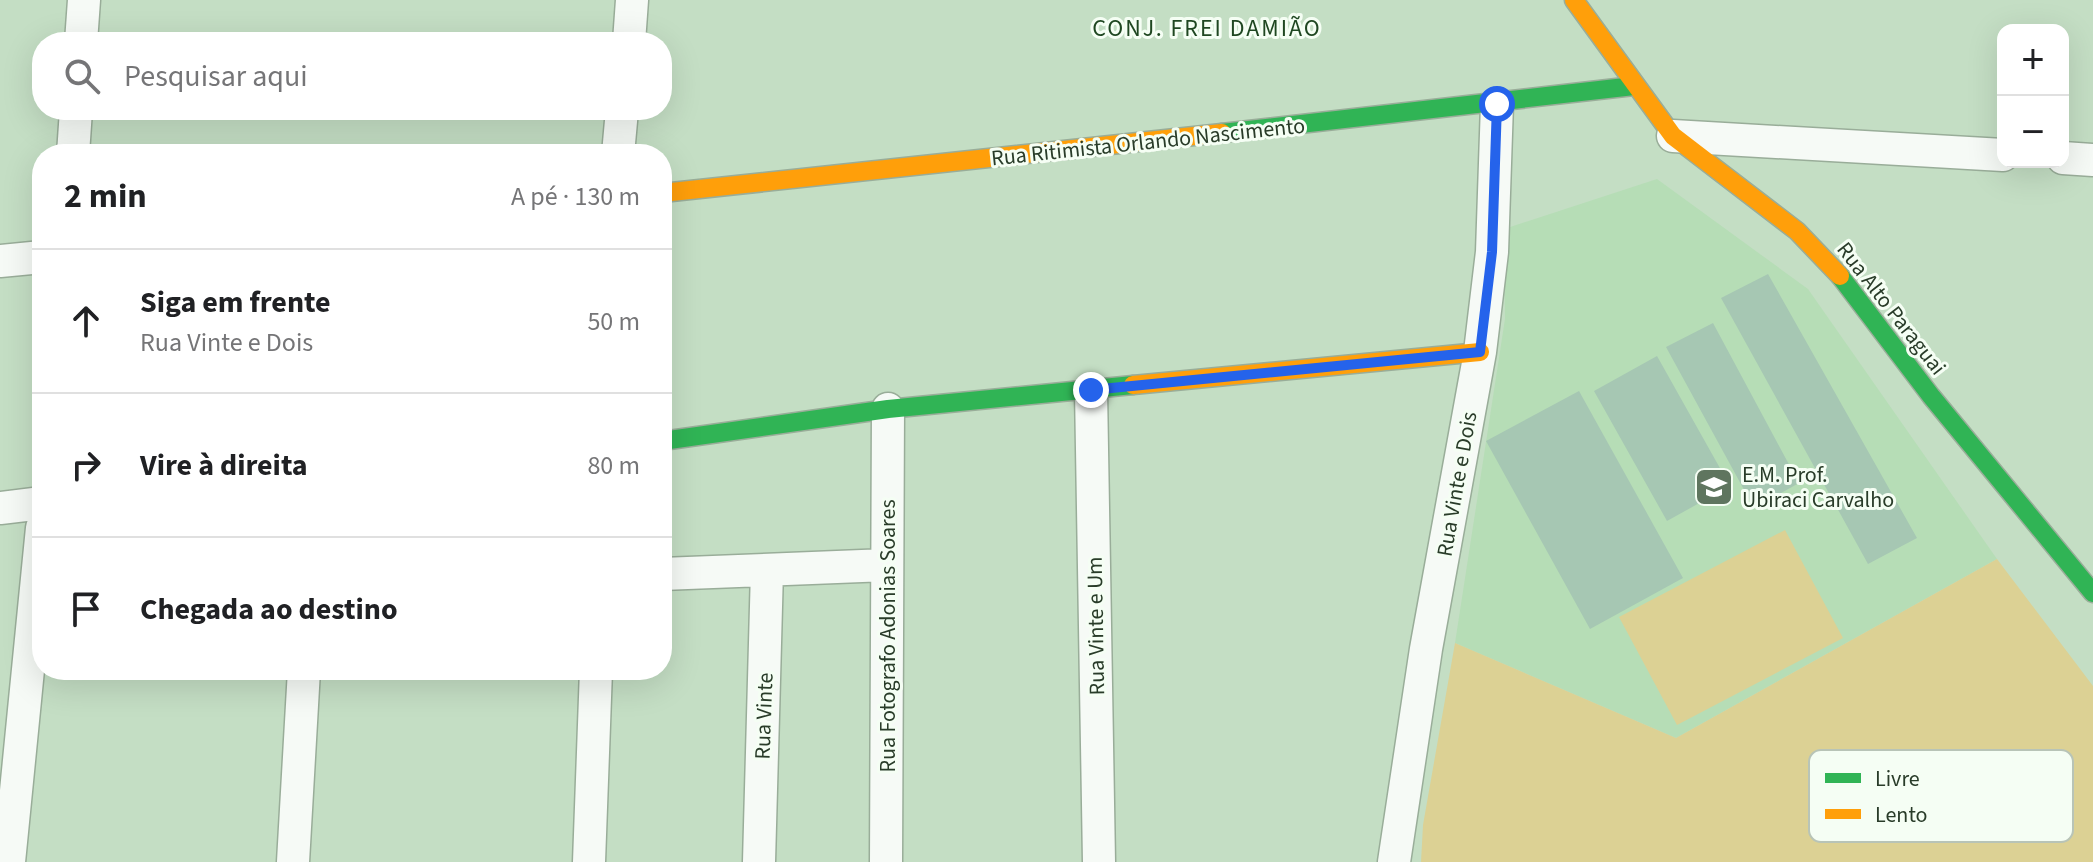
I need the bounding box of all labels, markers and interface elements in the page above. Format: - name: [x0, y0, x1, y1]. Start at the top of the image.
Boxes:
- district label: CONJ. FREI DAMIÃO: [1092, 11, 1322, 46]
- map controls: [1997, 24, 2069, 168]
- button: +: [1997, 24, 2069, 96]
- search box: [32, 32, 672, 120]
- icon: search: [60, 54, 104, 98]
- text: Pesquisar aqui: [124, 55, 308, 98]
- route start: [1479, 86, 1515, 122]
- button: −: [1997, 96, 2069, 168]
- street label: Rua Ritimista Orlando Nascimento: [990, 110, 1307, 174]
- text: 2 min: [64, 172, 147, 221]
- text: A pé · 130 m: [511, 178, 640, 215]
- street label: Rua Alto Paraguai: [1829, 235, 1953, 382]
- text: Siga em frente: [140, 281, 331, 324]
- icon: ahead: [64, 299, 108, 343]
- text: 50 m: [587, 303, 640, 340]
- text: Rua Vinte e Dois: [140, 324, 313, 361]
- route end: [1073, 372, 1109, 408]
- street label: Rua Vinte e Dois: [1429, 409, 1485, 559]
- icon: right: [64, 443, 108, 487]
- text: Vire à direita: [140, 444, 308, 487]
- text: 80 m: [587, 447, 640, 484]
- place label: E.M. Prof. Ubiraci Carvalho: [1742, 459, 1894, 516]
- school or university icon: E.M. Prof. Ubiraci Carvalho: [1693, 466, 1735, 508]
- street label: Rua Fotografo Adonias Soares: [872, 499, 904, 773]
- street label: Rua Vinte e Um: [1079, 556, 1113, 696]
- icon: arrive: [64, 587, 108, 631]
- text: Chegada ao destino: [140, 588, 398, 631]
- street label: Rua Vinte: [746, 672, 782, 760]
- legend: [1809, 750, 2073, 842]
- text: Livre: [1875, 763, 1920, 795]
- text: Lento: [1875, 799, 1927, 831]

